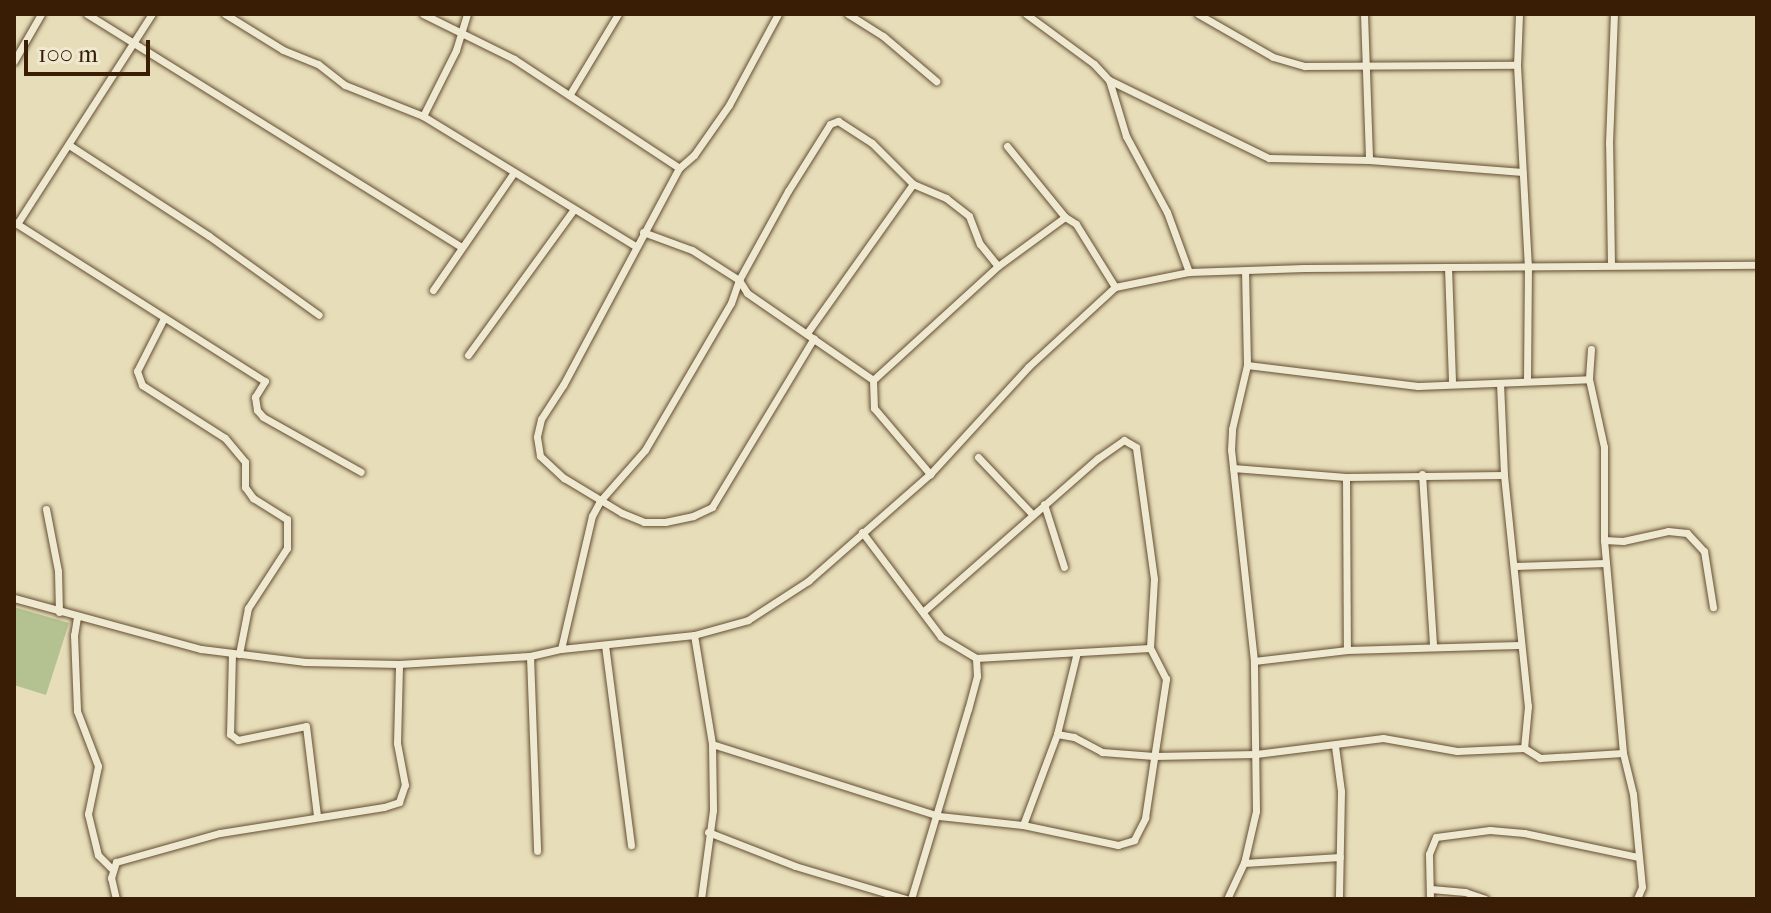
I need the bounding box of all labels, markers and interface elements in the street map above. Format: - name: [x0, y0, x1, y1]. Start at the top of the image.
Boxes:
- scale bar: [28, 24, 154, 74]
- text: 100 m: [38, 40, 98, 68]

